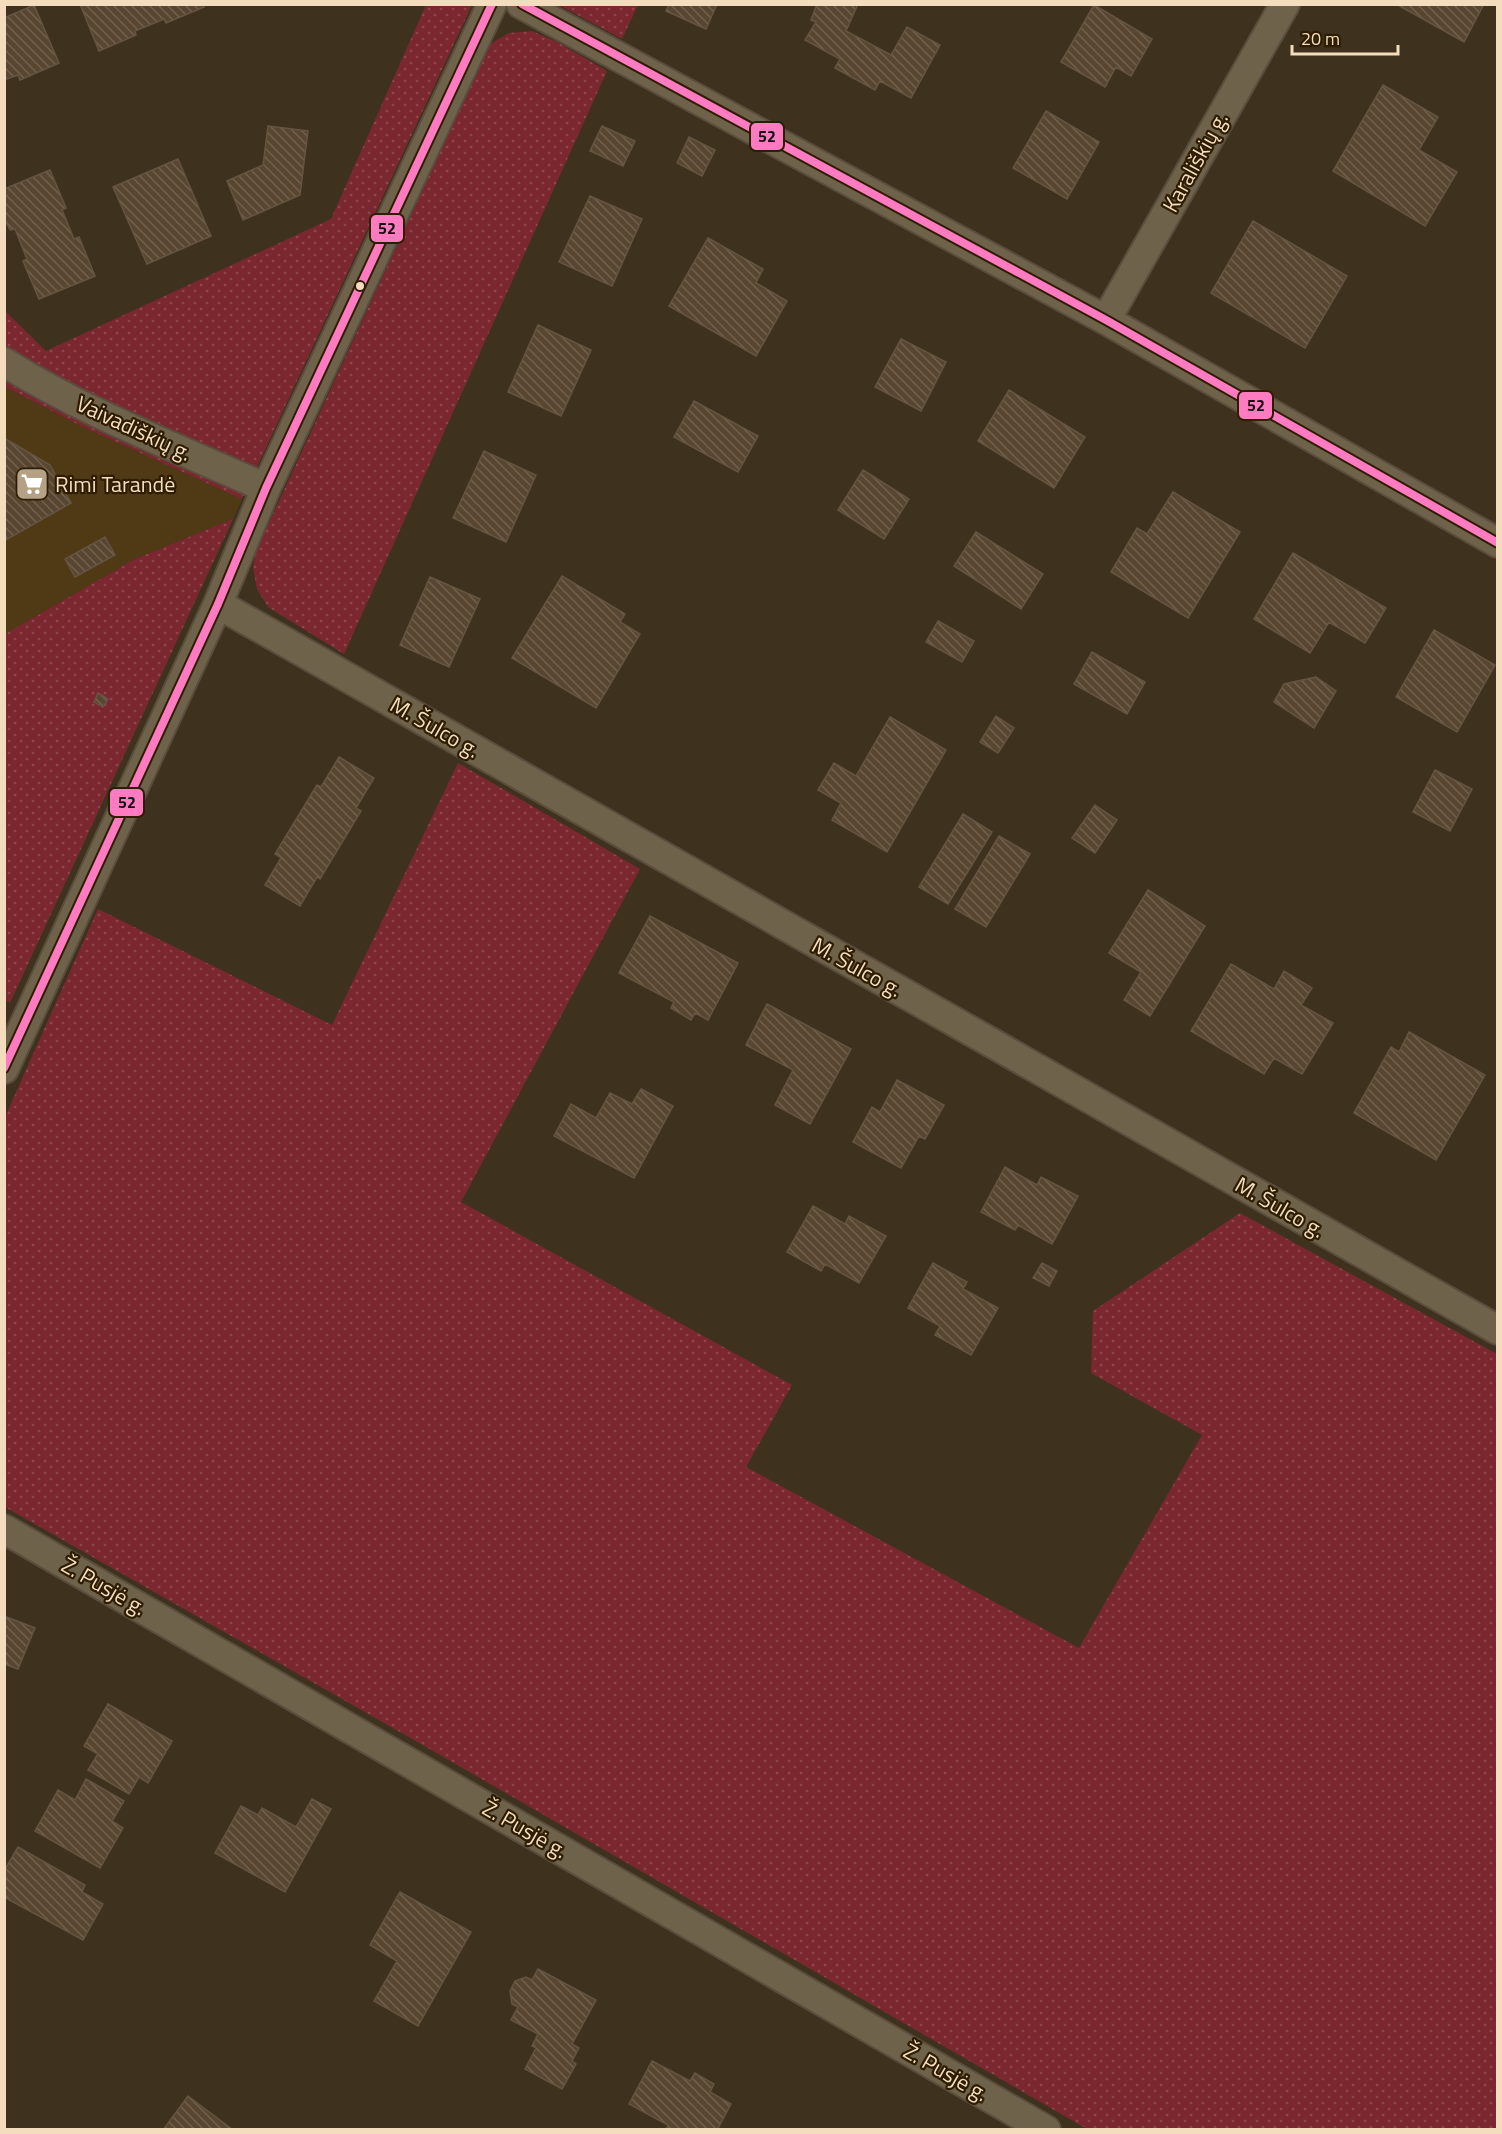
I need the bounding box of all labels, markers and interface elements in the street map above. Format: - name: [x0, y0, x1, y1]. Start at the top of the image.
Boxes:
- scale bar: [1292, 18, 1398, 56]
- text: 20 m: [1301, 25, 1340, 52]
- street label: Karališkių g.: [1153, 106, 1237, 218]
- line badge: 52: [750, 122, 784, 151]
- text: 52: [758, 124, 776, 148]
- line badge: 52: [370, 214, 404, 243]
- text: 52: [378, 216, 396, 240]
- unlabelled marker: [354, 280, 366, 292]
- street label: Vaivadiškių g.: [71, 386, 197, 470]
- line badge: 52: [1238, 391, 1273, 420]
- text: 52: [1247, 393, 1265, 417]
- supermarket icon: Rimi Tarandė: [14, 466, 50, 502]
- place label: Rimi Tarandė: [55, 467, 175, 501]
- street label: M. Šulco g.: [384, 688, 486, 766]
- line badge: 52: [109, 788, 144, 817]
- text: 52: [118, 790, 136, 814]
- street label: M. Šulco g.: [806, 928, 908, 1006]
- street label: M. Šulco g.: [1229, 1168, 1331, 1246]
- street label: Ž. Pusjė g.: [55, 1548, 153, 1624]
- street label: Ž. Pusjė g.: [476, 1791, 574, 1867]
- street label: Ž. Pusjė g.: [897, 2034, 995, 2110]

